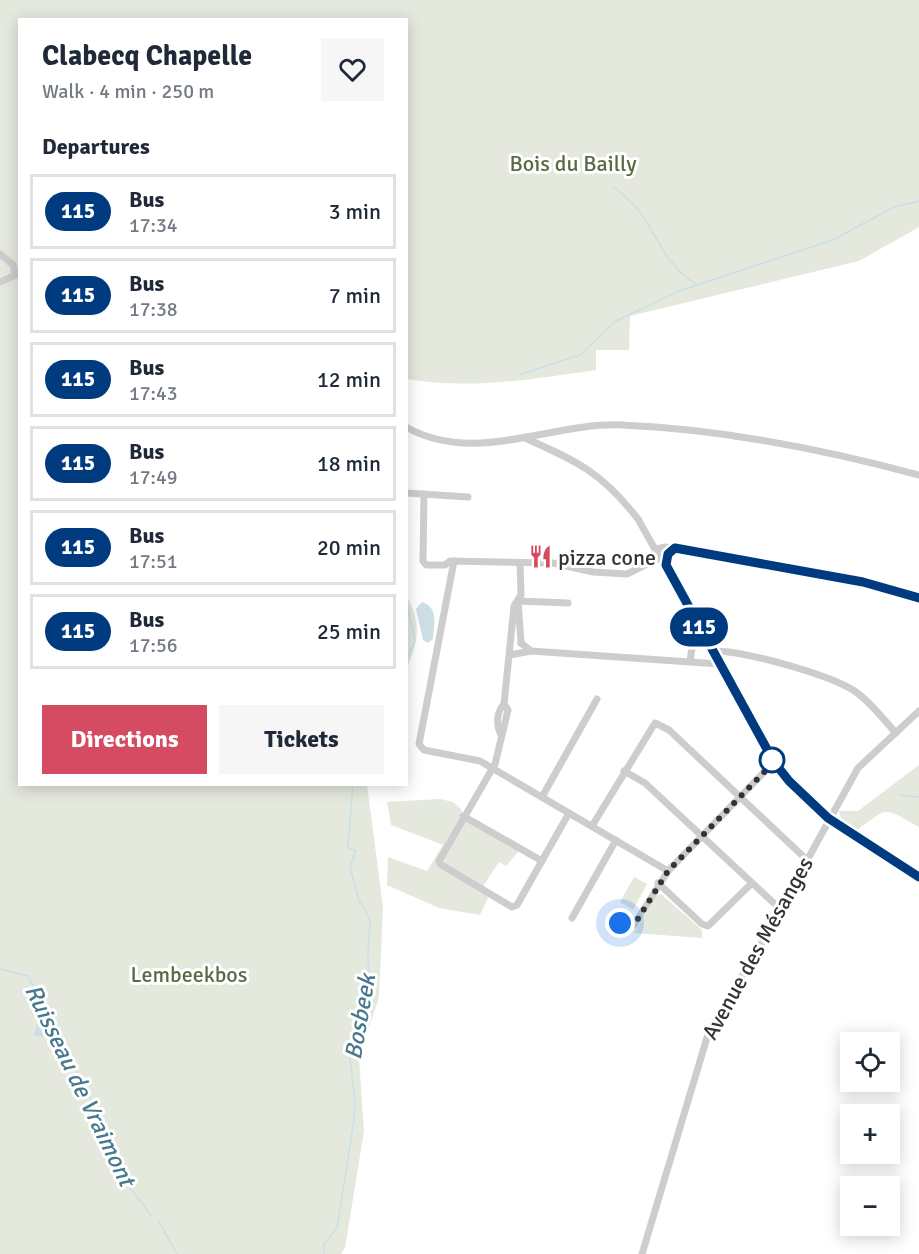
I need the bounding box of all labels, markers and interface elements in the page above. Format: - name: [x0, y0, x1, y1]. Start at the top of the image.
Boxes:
- button: heart: [321, 38, 384, 101]
- text: Clabecq Chapelle: [42, 39, 252, 73]
- text: Walk · 4 min · 250 m: [42, 79, 214, 104]
- text: Departures: [42, 133, 150, 160]
- park label: Bois du Bailly: [510, 150, 637, 177]
- text: Bus: [129, 186, 164, 213]
- text: 115: [61, 198, 95, 224]
- text: 3 min: [329, 198, 381, 225]
- text: 17:34: [129, 213, 178, 238]
- text: Bus: [129, 270, 164, 297]
- text: 115: [61, 282, 95, 308]
- text: 7 min: [329, 282, 381, 309]
- text: 17:38: [129, 297, 178, 322]
- text: Bus: [129, 354, 164, 381]
- text: 115: [61, 366, 95, 392]
- text: 12 min: [317, 366, 381, 393]
- text: 17:43: [129, 381, 178, 406]
- text: Bus: [129, 438, 164, 465]
- text: 115: [61, 450, 95, 476]
- text: 18 min: [317, 450, 381, 477]
- text: 17:49: [129, 465, 178, 490]
- text: Bus: [129, 522, 164, 549]
- text: 115: [61, 534, 95, 560]
- text: 20 min: [317, 534, 381, 561]
- restaurant icon: pizza cone: [527, 544, 553, 570]
- place label: pizza cone: [558, 544, 656, 571]
- text: 17:51: [129, 549, 178, 574]
- text: Bus: [129, 606, 164, 633]
- line badge: 115: [664, 608, 734, 646]
- text: 115: [682, 614, 716, 640]
- text: 115: [61, 618, 95, 644]
- text: 25 min: [317, 618, 381, 645]
- text: 17:56: [129, 633, 178, 658]
- button: Directions: [42, 705, 207, 774]
- button: Tickets: [219, 705, 384, 774]
- unlabelled marker: [759, 747, 785, 773]
- street label: Avenue des Mésanges: [696, 852, 819, 1044]
- your location: [605, 908, 635, 938]
- park label: Lembeekbos: [131, 961, 247, 988]
- water label: Bosbeek: [338, 970, 383, 1062]
- water label: Ruisseau de Vraimont: [18, 979, 143, 1193]
- map controls: [840, 1032, 900, 1236]
- button: locate: [840, 1032, 900, 1092]
- button: +: [840, 1104, 900, 1164]
- button: −: [840, 1176, 900, 1236]

